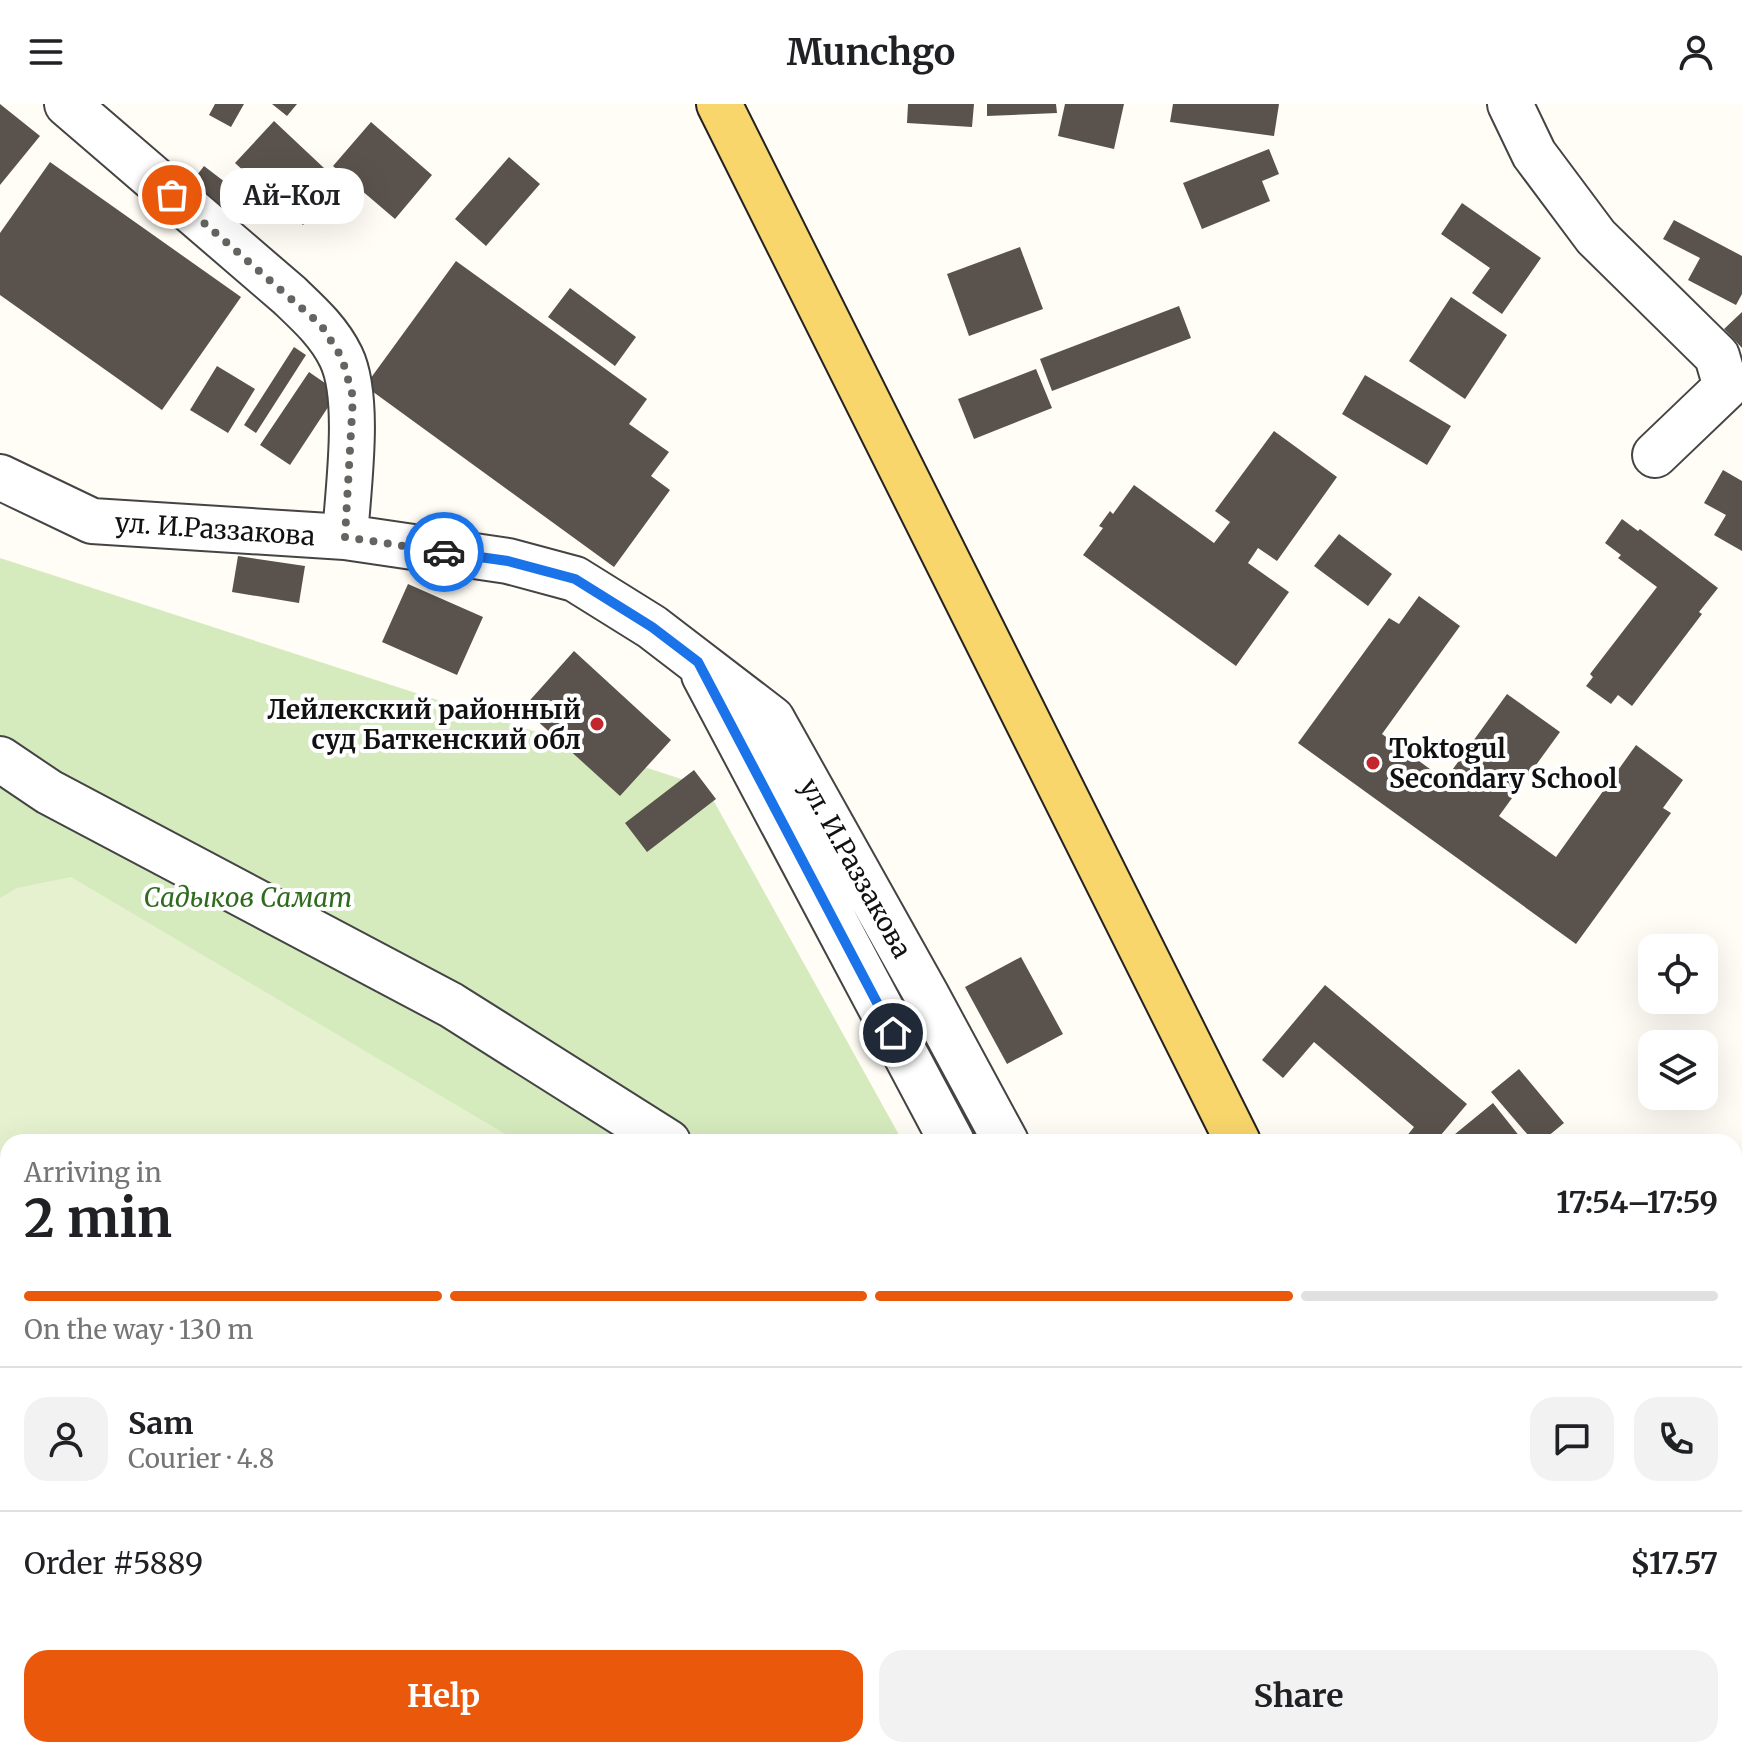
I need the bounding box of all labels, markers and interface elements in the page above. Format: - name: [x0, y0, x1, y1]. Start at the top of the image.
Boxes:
- icon: menu: [24, 30, 68, 74]
- text: Munchgo: [787, 30, 955, 75]
- icon: person: [1674, 30, 1718, 74]
- pin: [138, 161, 206, 229]
- callout: Ай-Кол: [220, 167, 364, 223]
- icon: bag: [150, 173, 194, 217]
- text: Ай-Кол: [243, 179, 341, 212]
- street label: ул. И.Раззакова: [114, 506, 316, 552]
- courier: [404, 512, 484, 592]
- icon: car: [422, 530, 466, 574]
- place label: Лейлекский районный суд Баткенский обл: [267, 693, 581, 756]
- marker: Лейлекский районный суд Баткенский обл: [588, 715, 606, 733]
- place label: Toktogul Secondary School: [1389, 732, 1617, 795]
- marker: Toktogul Secondary School: [1364, 754, 1382, 772]
- street label: ул. И.Раззакова: [793, 772, 919, 964]
- park label: Садыков Самат: [144, 881, 352, 914]
- map controls: [1638, 934, 1718, 1110]
- button: locate: [1638, 934, 1718, 1014]
- pin: [859, 999, 927, 1067]
- icon: home: [871, 1011, 915, 1055]
- button: layers: [1638, 1030, 1718, 1110]
- text: Arriving in: [24, 1156, 162, 1189]
- text: 17:54–17:59: [1556, 1183, 1718, 1221]
- text: 2 min: [24, 1186, 172, 1251]
- text: On the way · 130 m: [24, 1313, 253, 1346]
- button: person: [24, 1397, 108, 1481]
- button: chat: [1530, 1397, 1614, 1481]
- button: phone: [1634, 1397, 1718, 1481]
- text: Sam: [128, 1404, 193, 1442]
- text: Courier · 4.8: [128, 1442, 274, 1475]
- text: Order #5889: [24, 1544, 203, 1582]
- text: $17.57: [1630, 1544, 1718, 1582]
- button: Help: [24, 1650, 863, 1742]
- button: Share: [879, 1650, 1718, 1742]

